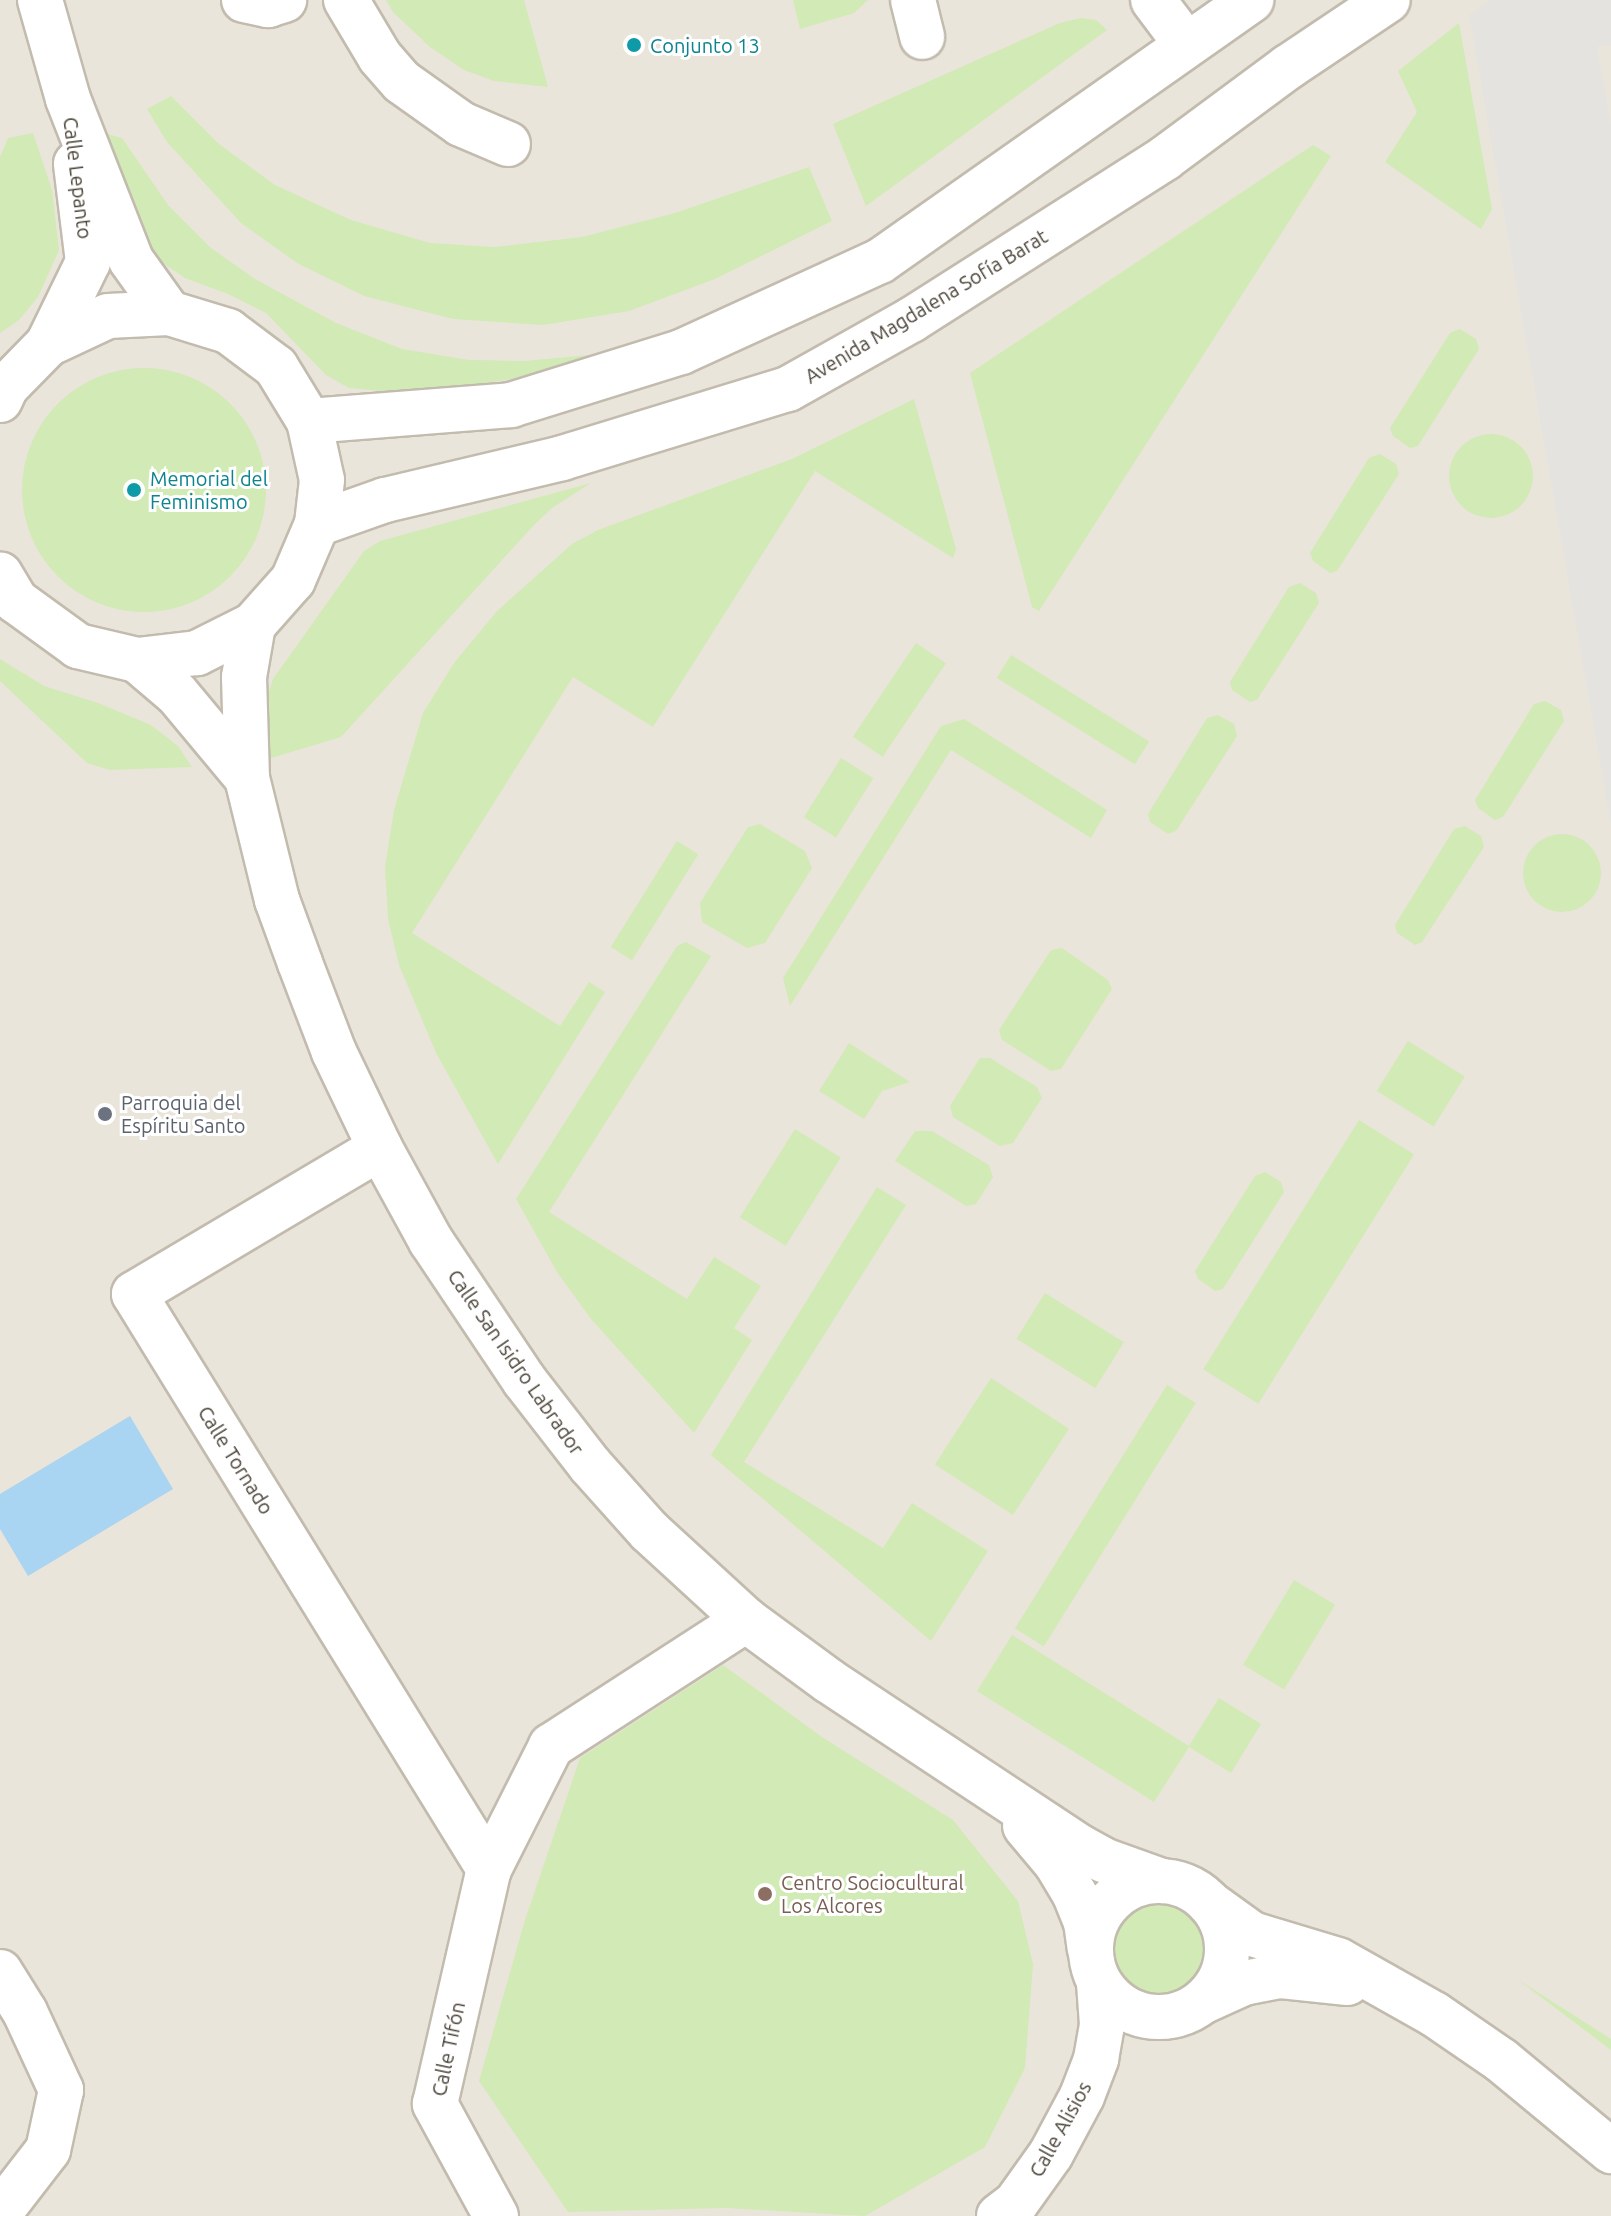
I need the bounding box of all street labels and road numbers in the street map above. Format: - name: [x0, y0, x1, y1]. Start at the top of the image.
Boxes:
- street label: Calle Lepanto: [59, 116, 97, 240]
- street label: Avenida Magdalena Sofía Barat: [800, 224, 1052, 388]
- street label: Calle San Isidro Labrador: [443, 1265, 589, 1459]
- street label: Calle Tornado: [193, 1401, 279, 1519]
- street label: Calle Tifón: [426, 2000, 470, 2098]
- street label: Calle Alisios: [1024, 2077, 1096, 2181]

